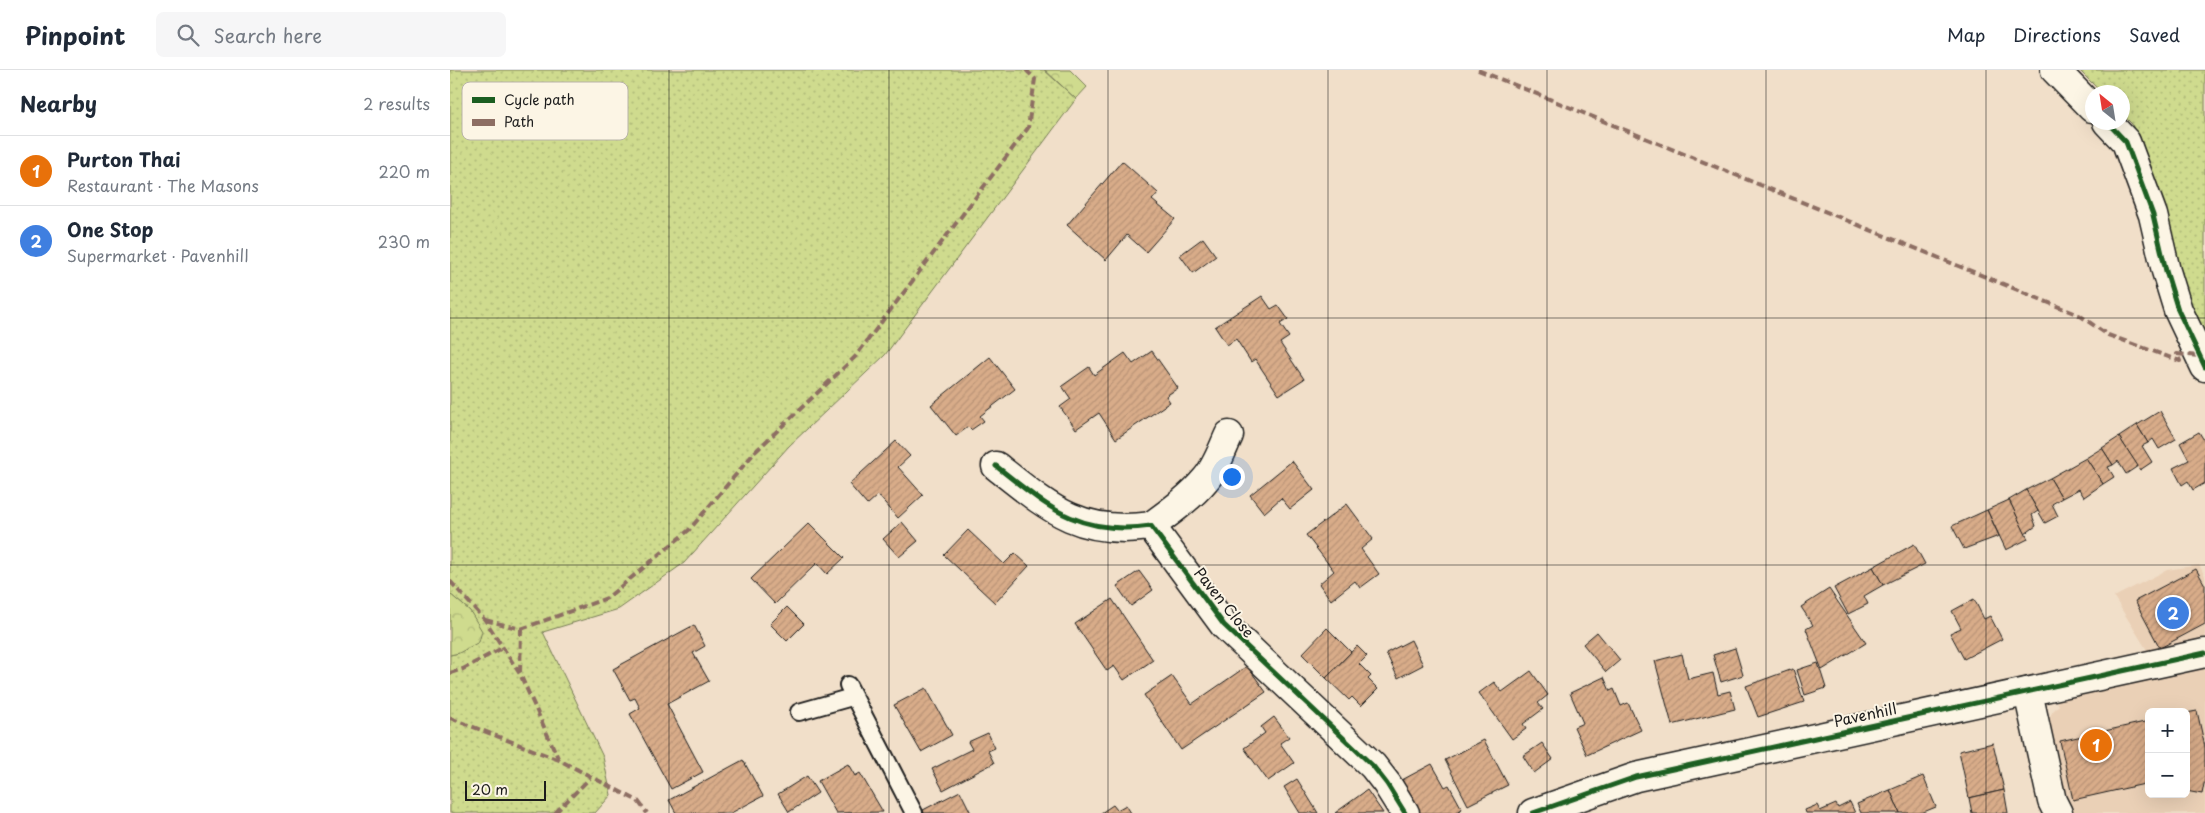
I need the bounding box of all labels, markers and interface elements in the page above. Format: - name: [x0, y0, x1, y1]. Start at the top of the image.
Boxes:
- search box: [156, 12, 506, 57]
- text: Pinpoint: [25, 17, 126, 53]
- icon: search: [174, 21, 202, 49]
- text: Search here: [214, 21, 322, 49]
- text: Map: [1947, 21, 1985, 48]
- text: Directions: [2013, 21, 2101, 48]
- text: Saved: [2129, 21, 2180, 48]
- legend: [462, 82, 628, 140]
- north arrow: [2085, 85, 2130, 130]
- text: Nearby: [20, 87, 97, 119]
- text: Cycle path: [504, 89, 575, 110]
- text: 2 results: [363, 91, 430, 115]
- text: Path: [504, 111, 534, 132]
- text: Purton Thai: [67, 145, 181, 173]
- text: 1: [32, 159, 40, 183]
- text: 220 m: [379, 159, 430, 183]
- text: Restaurant · The Masons: [67, 173, 259, 197]
- text: One Stop: [67, 215, 153, 243]
- text: 2: [30, 229, 42, 253]
- text: 230 m: [378, 229, 430, 253]
- text: Supermarket · Pavenhill: [67, 243, 249, 267]
- your location: [1219, 464, 1245, 490]
- street label: Paven Close: [1189, 562, 1261, 642]
- pin: 2: [2157, 594, 2189, 632]
- street label: Pavenhill: [1831, 696, 1899, 732]
- map controls: [2145, 708, 2190, 798]
- button: +: [2145, 708, 2190, 753]
- pin: 1: [2080, 726, 2112, 764]
- button: −: [2145, 753, 2190, 798]
- scale bar: [465, 778, 546, 801]
- text: 20 m: [472, 779, 508, 800]

